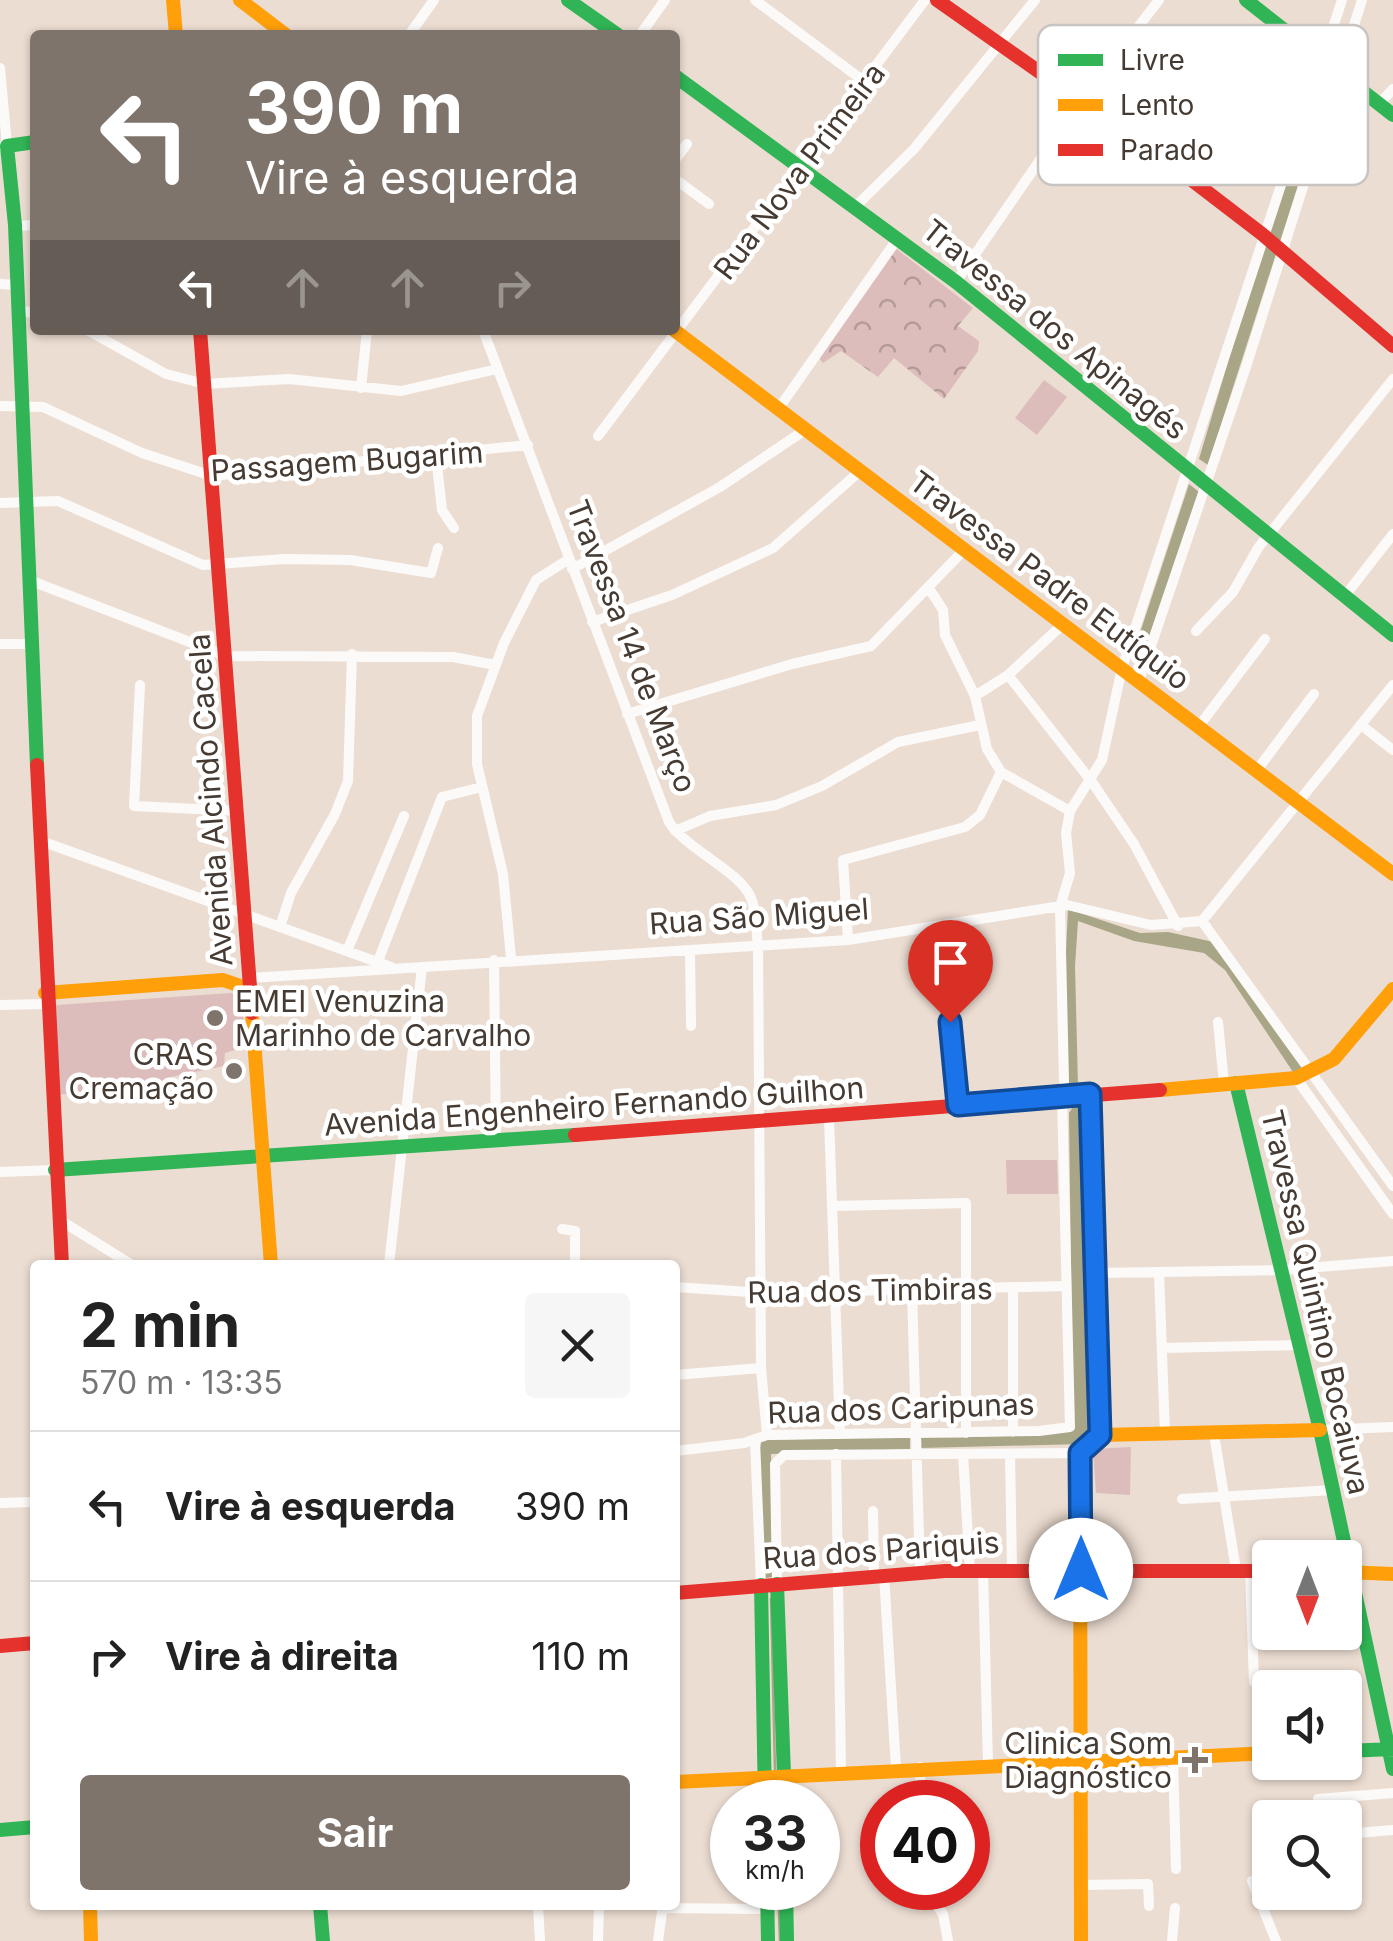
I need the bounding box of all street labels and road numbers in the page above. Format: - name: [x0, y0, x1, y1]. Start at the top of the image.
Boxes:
- street label: Rua Nova Primeira: [706, 56, 892, 286]
- street label: Travessa dos Apinagés: [916, 211, 1194, 447]
- street label: Passagem Bugarim: [210, 434, 484, 488]
- street label: Travessa Padre Eutíquio: [903, 463, 1197, 697]
- street label: Travessa 14 de Março: [560, 495, 704, 797]
- street label: Avenida Alcindo Cacela: [180, 632, 240, 968]
- street label: Rua São Miguel: [648, 890, 870, 942]
- street label: Avenida Engenheiro Fernando Guilhon: [323, 1069, 865, 1143]
- street label: Travessa Quintino Bocaiuva: [1254, 1106, 1378, 1498]
- street label: Rua dos Timbiras: [747, 1270, 993, 1310]
- street label: Rua dos Caripunas: [767, 1385, 1035, 1431]
- street label: Rua dos Pariquis: [761, 1524, 1001, 1576]

